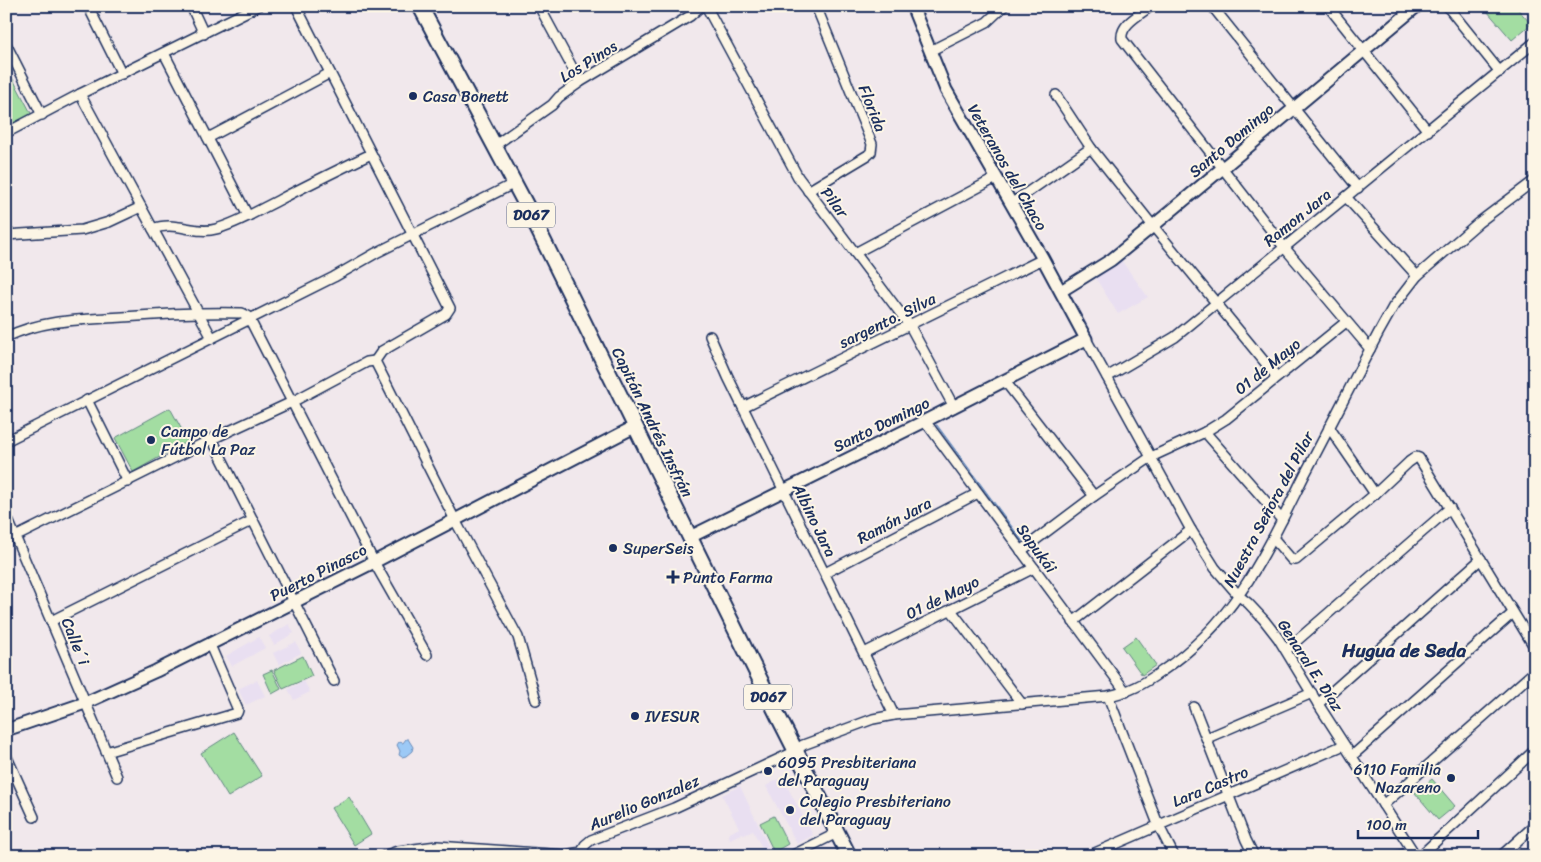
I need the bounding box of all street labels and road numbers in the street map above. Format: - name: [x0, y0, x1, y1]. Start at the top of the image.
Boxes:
- street label: Los Pinos: [553, 32, 623, 91]
- street label: Florida: [850, 80, 895, 136]
- street label: Santo Domingo: [1182, 96, 1281, 185]
- street label: Veteranos del Chaco: [959, 98, 1056, 236]
- street label: Pilar: [813, 180, 857, 225]
- street label: Ramon Jara: [1257, 181, 1338, 254]
- road number: D067: [507, 202, 555, 228]
- street label: sargento. Silva: [833, 284, 942, 357]
- street label: 01 de Mayo: [1227, 330, 1307, 403]
- street label: Capitán Andrés Insfrán: [603, 342, 702, 503]
- street label: Santo Domingo: [828, 388, 935, 460]
- street label: Nuestra Señora del Pilar: [1215, 425, 1323, 593]
- street label: Albino Jara: [784, 477, 845, 562]
- street label: Ramón Jara: [852, 489, 937, 552]
- street label: Sapukái: [1008, 517, 1065, 580]
- street label: Puerto Pinasco: [264, 535, 372, 609]
- street label: 01 de Mayo: [900, 567, 984, 628]
- street label: Calle´i: [53, 613, 98, 670]
- street label: Genaral E. Díaz: [1270, 613, 1352, 718]
- road number: D067: [744, 684, 792, 710]
- street label: Lara Castro: [1167, 757, 1253, 816]
- street label: Aurelio Gonzalez: [583, 766, 705, 839]

